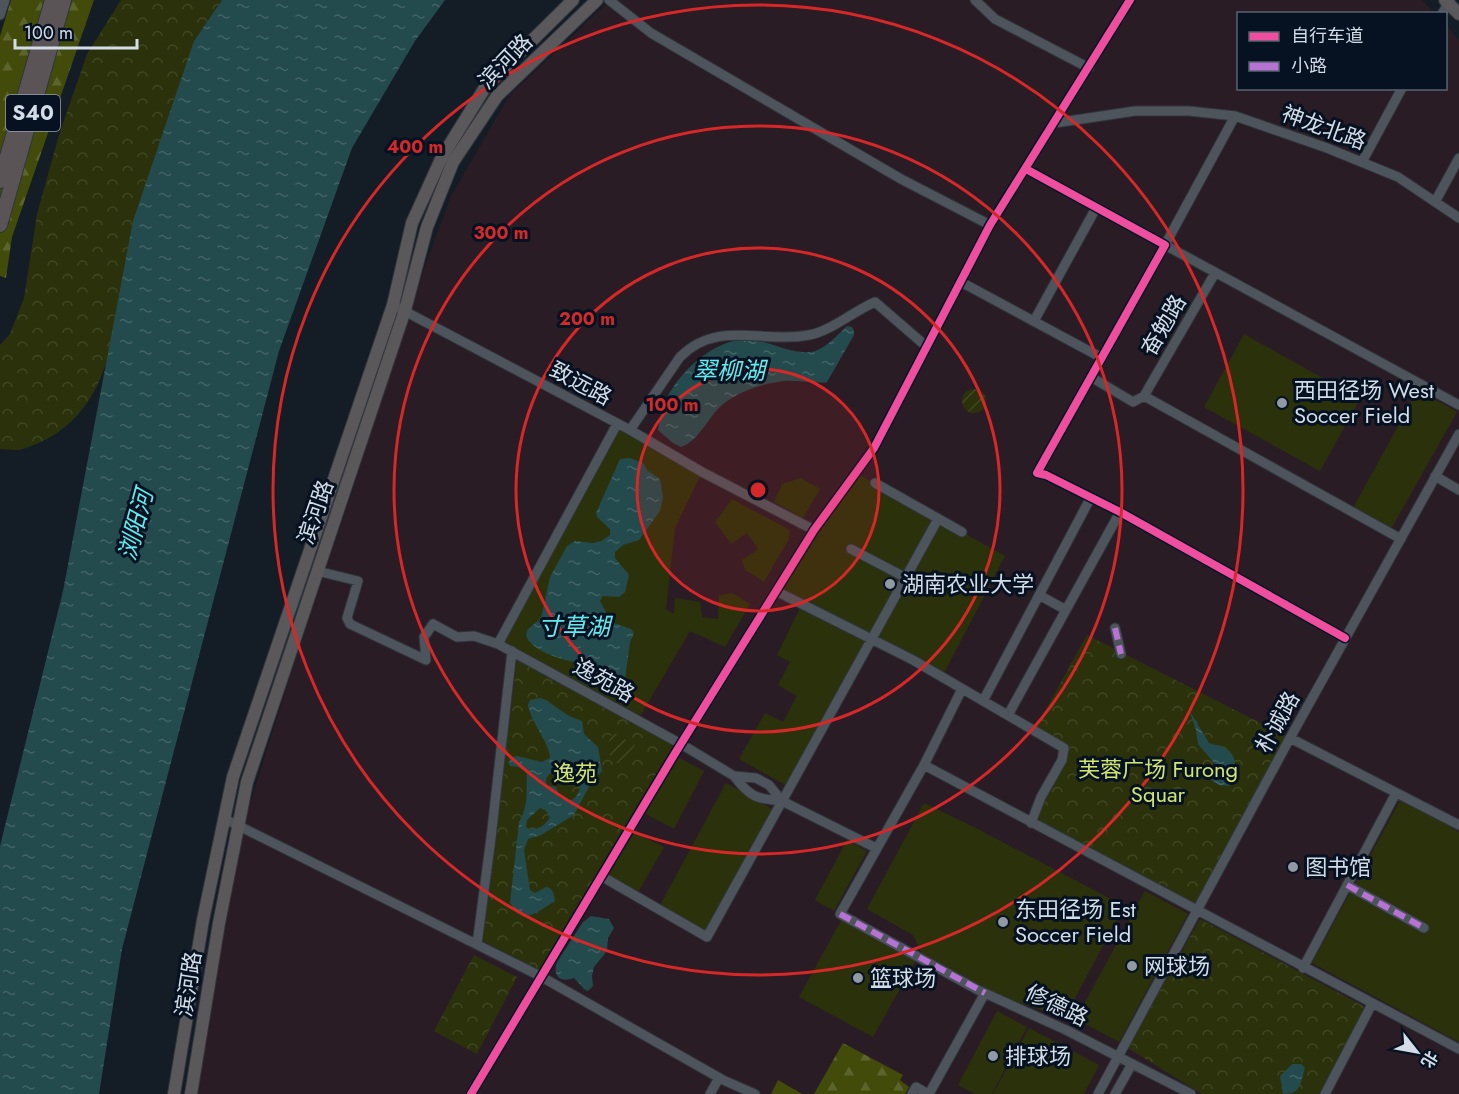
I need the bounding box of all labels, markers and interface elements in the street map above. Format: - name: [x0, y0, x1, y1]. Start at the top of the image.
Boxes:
- scale bar: [15, 12, 136, 50]
- legend: [1237, 12, 1447, 90]
- text: 100 m: [24, 20, 73, 46]
- text: 自行车道: [1291, 23, 1363, 49]
- street label: 滨河路: [471, 26, 539, 96]
- text: 小路: [1291, 53, 1327, 79]
- road number: S40: [6, 95, 60, 131]
- street label: 神龙北路: [1277, 97, 1371, 157]
- text: 400 m: [387, 134, 443, 160]
- text: 300 m: [473, 220, 529, 246]
- street label: 奋勉路: [1133, 288, 1193, 362]
- text: 200 m: [559, 306, 615, 332]
- street label: 致远路: [544, 353, 618, 413]
- water label: 翠柳湖: [693, 353, 769, 388]
- place label: 西田径场 West Soccer Field: [1294, 374, 1435, 431]
- text: 100 m: [645, 392, 699, 418]
- marker: 西田径场 West Soccer Field: [1275, 396, 1289, 410]
- street label: 滨河路: [289, 476, 341, 548]
- centre of rings: [748, 480, 768, 500]
- water label: 浏阳河: [109, 482, 163, 564]
- place label: 湖南农业大学: [902, 568, 1034, 600]
- marker: 湖南农业大学: [883, 577, 897, 591]
- water label: 寸草湖: [538, 609, 614, 644]
- street label: 逸苑路: [567, 650, 641, 710]
- street label: 朴诚路: [1247, 685, 1307, 759]
- park label: 芙蓉广场 Furong Squar: [1078, 753, 1238, 810]
- park label: 逸苑: [553, 757, 597, 789]
- place label: 图书馆: [1305, 851, 1371, 883]
- marker: 图书馆: [1286, 860, 1300, 874]
- place label: 东田径场 Est Soccer Field: [1015, 893, 1137, 950]
- marker: 东田径场 Est Soccer Field: [996, 915, 1010, 929]
- street label: 滨河路: [167, 949, 209, 1019]
- place label: 网球场: [1144, 950, 1210, 982]
- marker: 网球场: [1125, 959, 1139, 973]
- place label: 篮球场: [870, 962, 936, 994]
- marker: 篮球场: [851, 971, 865, 985]
- street label: 修德路: [1020, 976, 1094, 1034]
- north arrow: [1387, 1022, 1447, 1082]
- place label: 排球场: [1005, 1040, 1071, 1072]
- text: 北: [1415, 1047, 1443, 1072]
- marker: 排球场: [986, 1049, 1000, 1063]

